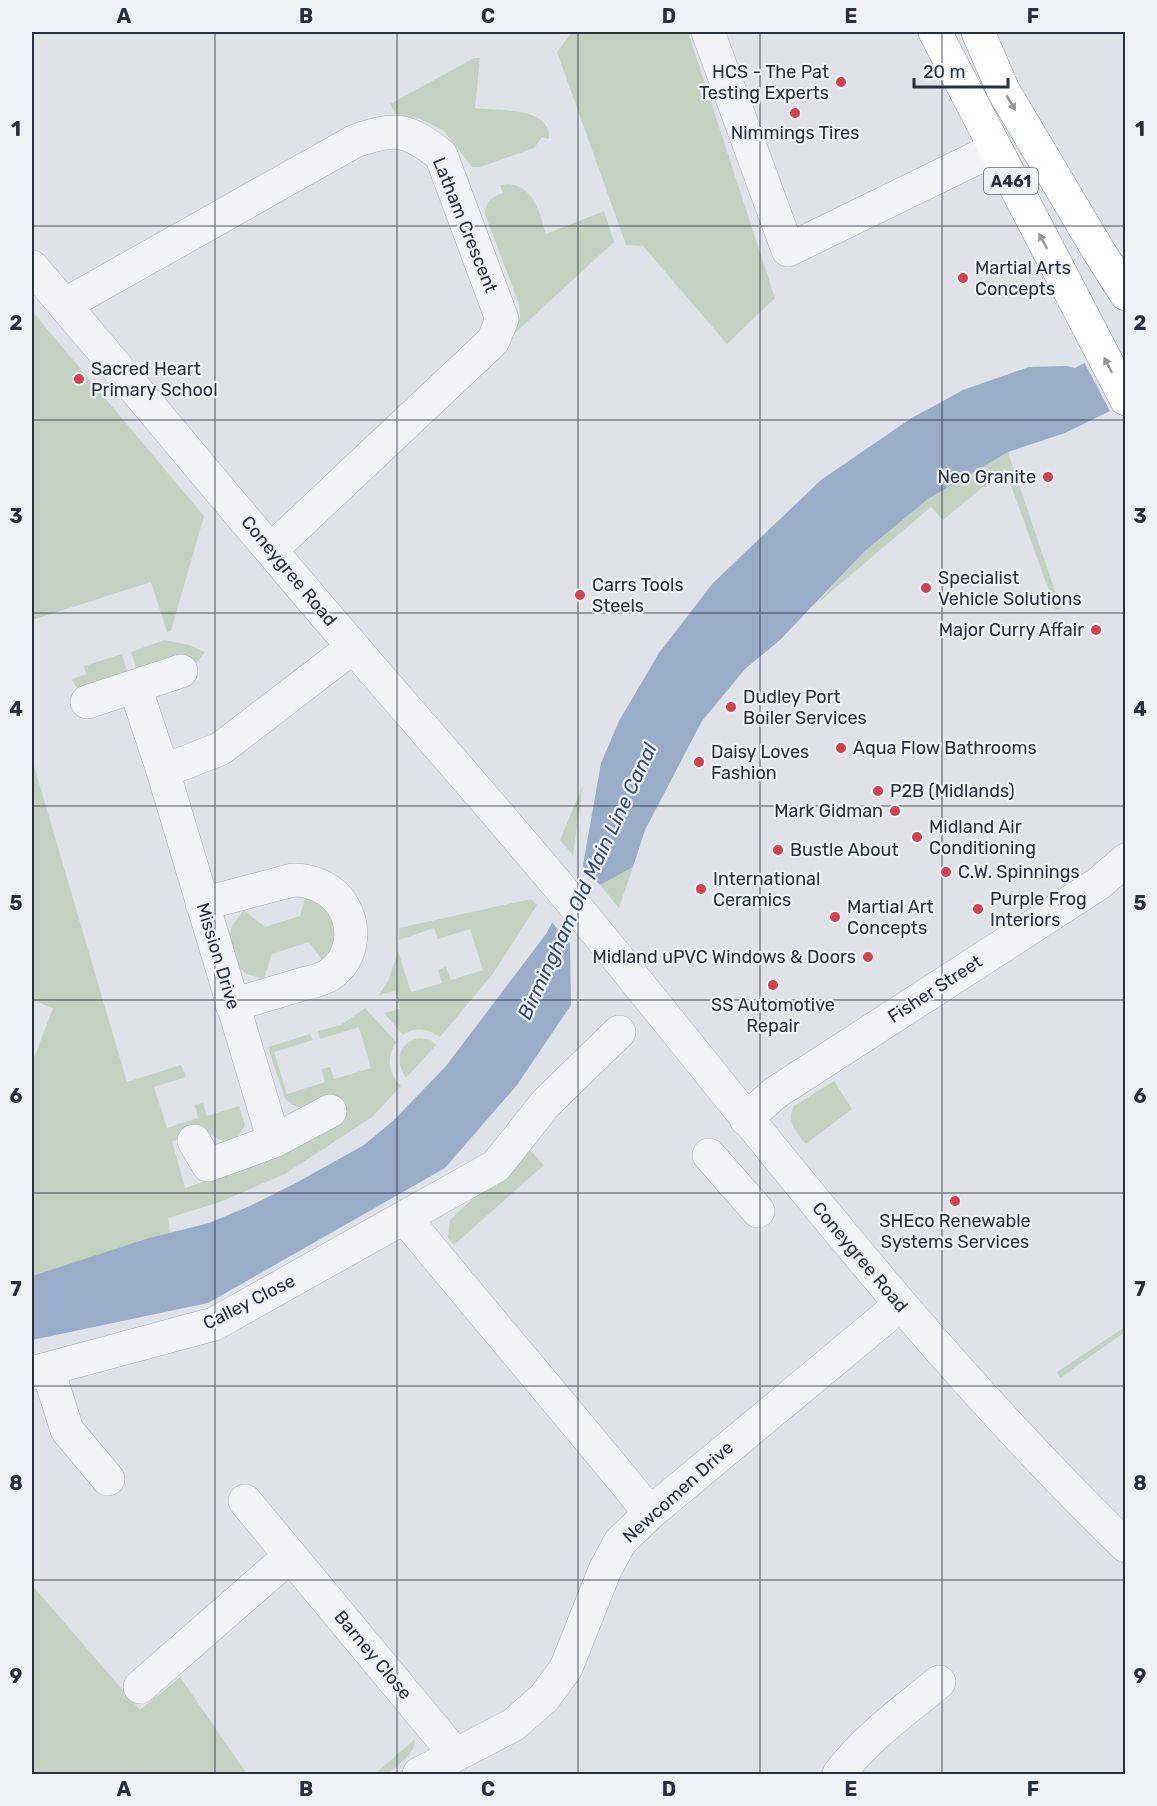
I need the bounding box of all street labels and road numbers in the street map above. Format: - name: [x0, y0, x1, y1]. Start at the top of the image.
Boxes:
- street label: Latham Crescent: [428, 154, 502, 296]
- road number: A461: [984, 168, 1038, 194]
- street label: Coneygree Road: [236, 511, 342, 631]
- street label: Mission Drive: [191, 900, 245, 1012]
- street label: Fisher Street: [884, 950, 986, 1028]
- street label: Coneygree Road: [807, 1197, 913, 1317]
- street label: Calley Close: [199, 1269, 299, 1335]
- street label: Newcomen Drive: [618, 1436, 738, 1548]
- street label: Barney Close: [329, 1606, 417, 1704]

